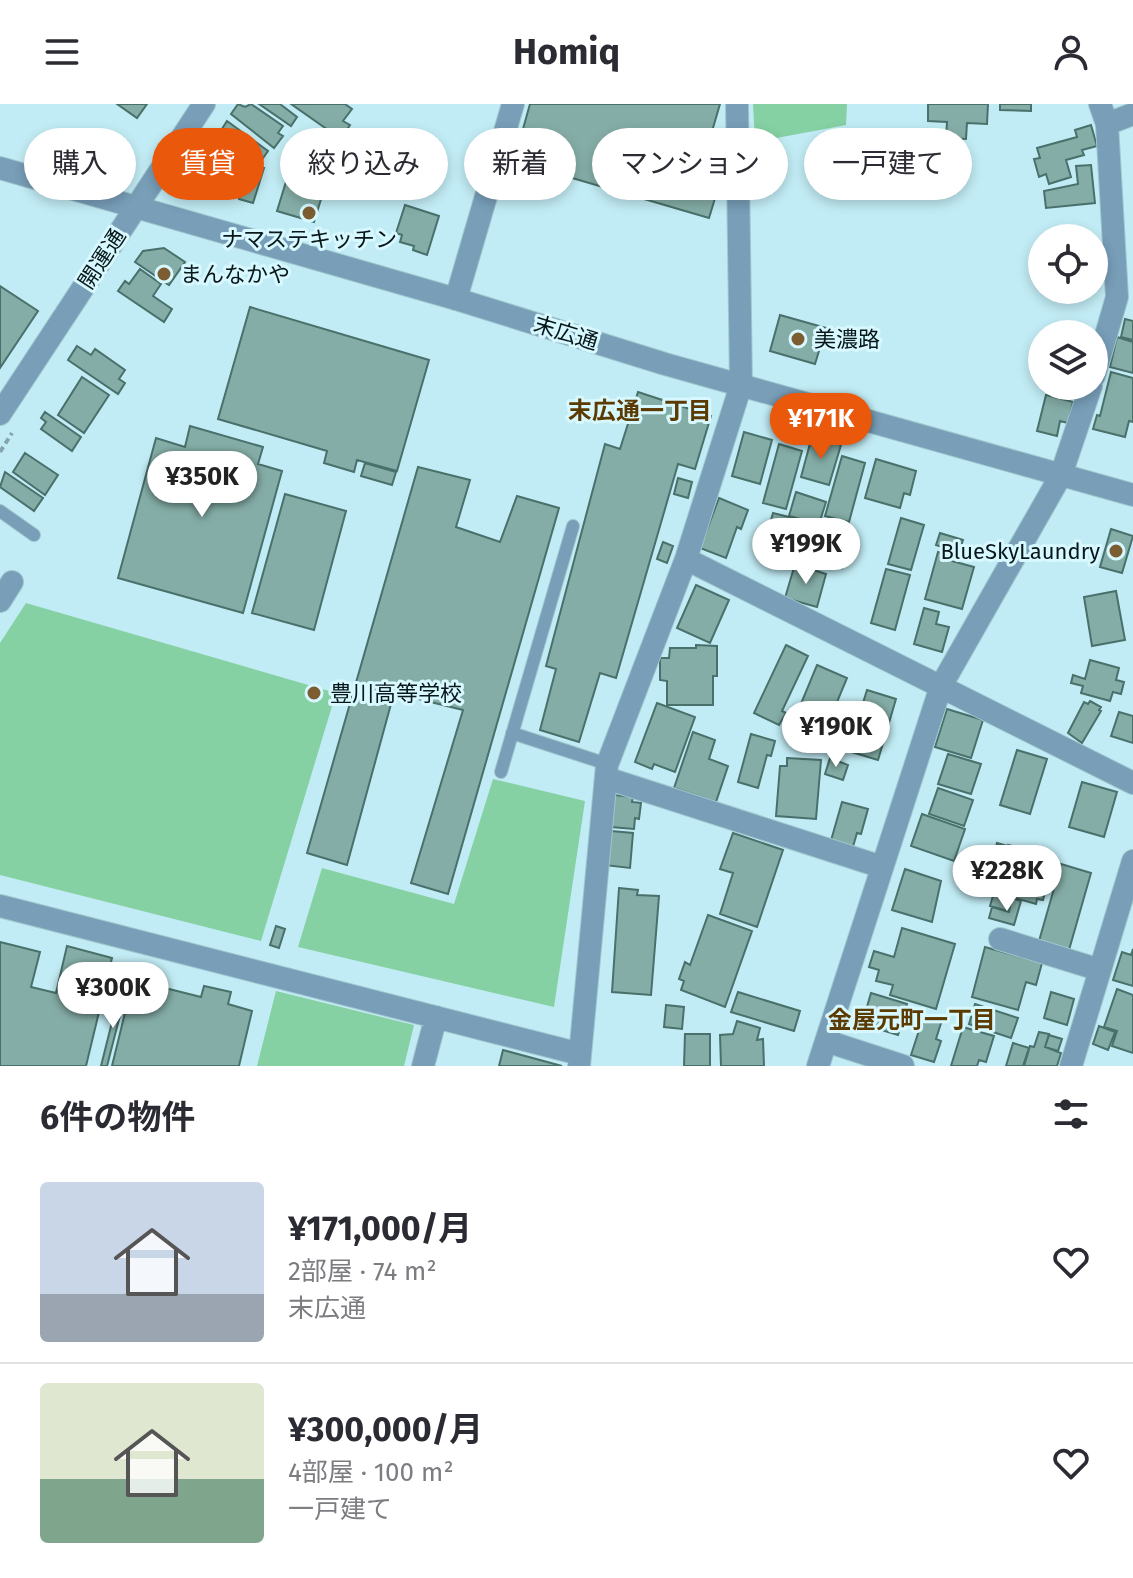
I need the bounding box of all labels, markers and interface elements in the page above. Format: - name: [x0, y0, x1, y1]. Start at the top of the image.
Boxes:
- icon: menu: [40, 30, 84, 74]
- text: Homiq: [513, 30, 620, 74]
- icon: person: [1049, 30, 1093, 74]
- chip: 購入: [24, 128, 136, 200]
- chip: 賃貸: [152, 128, 264, 200]
- chip: 絞り込み: [280, 128, 448, 200]
- chip: 新着: [464, 128, 576, 200]
- chip: マンション: [592, 128, 788, 200]
- chip: 一戸建て: [804, 128, 972, 200]
- marker: ナマステキッチン: [300, 204, 318, 222]
- street label: 開運通: [73, 224, 131, 294]
- map controls: [1028, 224, 1108, 400]
- button: locate: [1028, 224, 1108, 304]
- place label: ナマステキッチン: [221, 226, 397, 253]
- place label: まんなかや: [180, 261, 290, 288]
- marker: まんなかや: [155, 265, 173, 283]
- street label: 末広通: [530, 310, 602, 356]
- button: layers: [1028, 320, 1108, 400]
- place label: 美濃路: [814, 326, 880, 353]
- marker: 美濃路: [789, 330, 807, 348]
- pin: ¥171K: [765, 393, 877, 461]
- district label: 末広通一丁目: [568, 397, 712, 425]
- text: ¥171K: [788, 403, 854, 434]
- pin: ¥350K: [146, 451, 258, 519]
- text: ¥350K: [165, 461, 239, 492]
- pin: ¥199K: [750, 518, 862, 586]
- text: ¥199K: [770, 528, 842, 559]
- place label: BlueSkyLaundry: [940, 538, 1100, 565]
- marker: BlueSkyLaundry: [1107, 542, 1125, 560]
- place label: 豊川高等学校: [330, 680, 462, 707]
- marker: 豊川高等学校: [305, 684, 323, 702]
- pin: ¥190K: [780, 701, 892, 769]
- text: ¥190K: [800, 711, 872, 742]
- pin: ¥228K: [951, 845, 1063, 913]
- text: ¥228K: [971, 855, 1043, 886]
- pin: ¥300K: [57, 962, 169, 1030]
- text: ¥300K: [76, 972, 150, 1003]
- district label: 金屋元町一丁目: [828, 1006, 996, 1034]
- icon: filters: [1049, 1092, 1093, 1136]
- text: 6件の物件: [40, 1097, 195, 1138]
- text: ¥171,000/月: [288, 1208, 472, 1249]
- icon: home: [104, 1214, 200, 1310]
- icon: heart: [1049, 1240, 1093, 1284]
- text: 2部屋 · 74 m²: [288, 1256, 437, 1287]
- text: 末広通: [288, 1293, 366, 1324]
- text: ¥300,000/月: [288, 1409, 483, 1450]
- icon: home: [104, 1415, 200, 1511]
- icon: heart: [1049, 1441, 1093, 1485]
- text: 4部屋 · 100 m²: [288, 1457, 454, 1488]
- text: 一戸建て: [288, 1494, 392, 1525]

